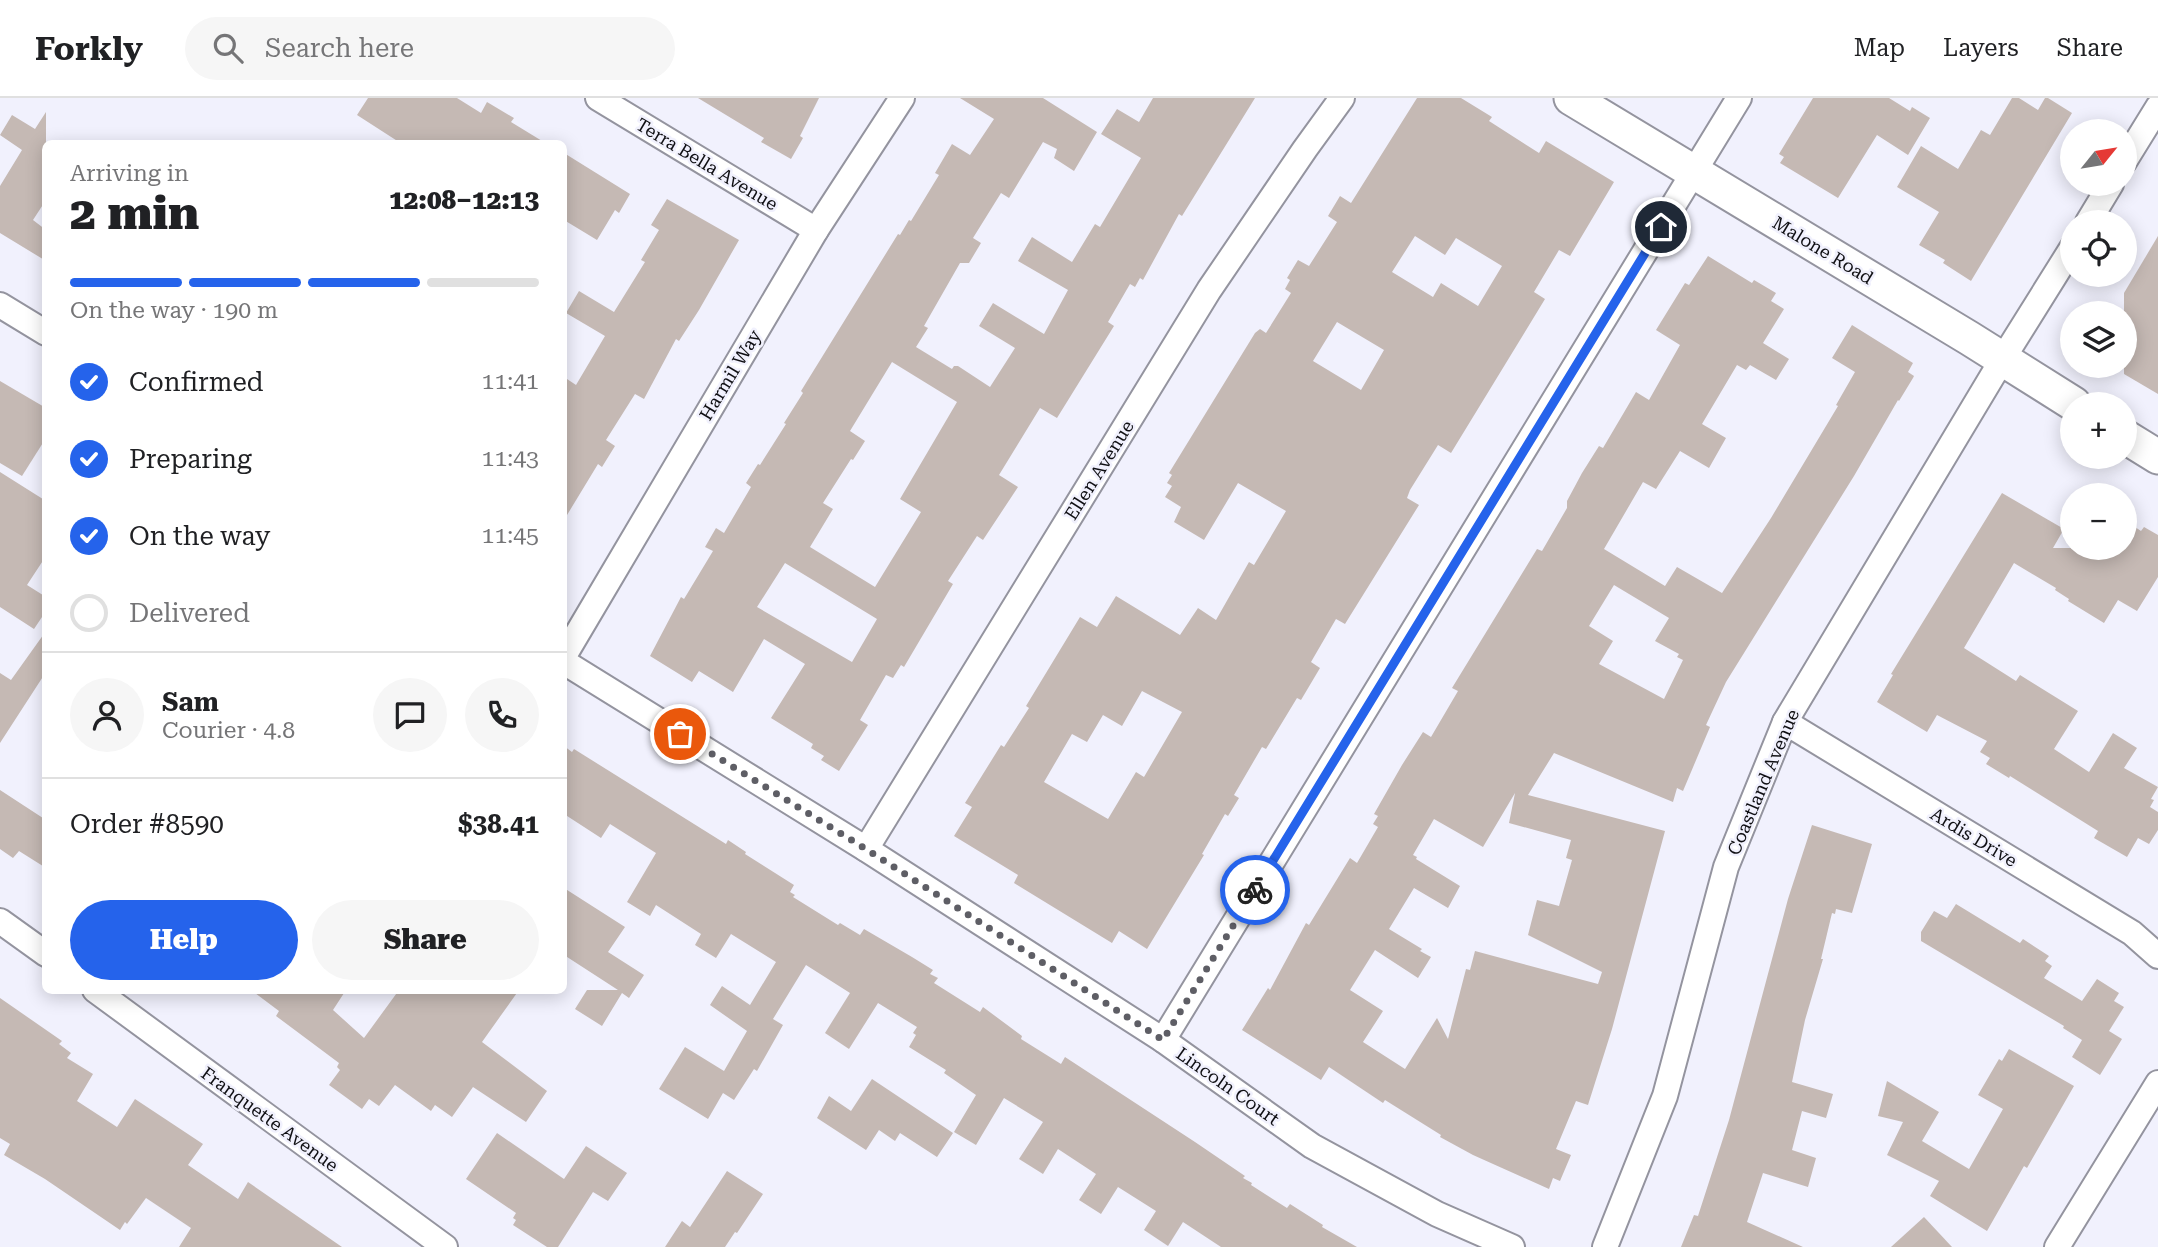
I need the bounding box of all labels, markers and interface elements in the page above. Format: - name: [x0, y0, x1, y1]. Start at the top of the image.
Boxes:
- search box: [185, 17, 675, 80]
- text: Forkly: [35, 29, 143, 68]
- icon: search: [209, 29, 247, 67]
- text: Search here: [265, 33, 414, 63]
- text: Map: [1854, 34, 1905, 62]
- text: Layers: [1943, 34, 2019, 62]
- text: Share: [2057, 34, 2123, 62]
- street label: Terra Bella Avenue: [632, 113, 782, 215]
- north arrow: [2060, 119, 2137, 196]
- map controls: [2060, 119, 2137, 560]
- text: Arriving in: [70, 160, 189, 187]
- text: 12:08–12:13: [389, 185, 539, 215]
- text: 2 min: [70, 186, 199, 240]
- pin: [1631, 197, 1691, 257]
- icon: home: [1642, 208, 1680, 246]
- button: locate: [2060, 210, 2137, 287]
- street label: Malone Road: [1769, 212, 1877, 288]
- text: On the way · 190 m: [70, 297, 278, 324]
- button: layers: [2060, 301, 2137, 378]
- street label: Harmil Way: [695, 326, 765, 424]
- icon: check: [70, 363, 108, 401]
- text: Confirmed: [129, 367, 264, 397]
- text: 11:41: [482, 368, 539, 395]
- button: +: [2060, 392, 2137, 469]
- street label: Ellen Avenue: [1060, 416, 1138, 524]
- icon: check: [70, 440, 108, 478]
- text: Preparing: [129, 444, 252, 474]
- text: 11:43: [482, 445, 539, 472]
- button: −: [2060, 483, 2137, 560]
- icon: check: [70, 517, 108, 555]
- text: On the way: [129, 521, 270, 551]
- text: 11:45: [482, 522, 539, 549]
- text: Delivered: [129, 598, 250, 628]
- button: person: [70, 678, 144, 752]
- button: chat: [373, 678, 447, 752]
- button: phone: [465, 678, 539, 752]
- text: Sam: [162, 687, 219, 717]
- pin: [650, 704, 710, 764]
- street label: Coastland Avenue: [1723, 706, 1803, 858]
- icon: bag: [661, 715, 699, 753]
- text: Courier · 4.8: [162, 717, 295, 744]
- street label: Ardis Drive: [1927, 803, 2021, 871]
- text: Order #8590: [70, 809, 224, 839]
- text: $38.41: [458, 809, 539, 839]
- courier: [1220, 855, 1290, 925]
- icon: bike: [1236, 871, 1274, 909]
- button: Help: [70, 900, 298, 980]
- button: Share: [312, 900, 539, 980]
- street label: Lincoln Court: [1172, 1043, 1284, 1129]
- street label: Franquette Avenue: [197, 1062, 343, 1176]

